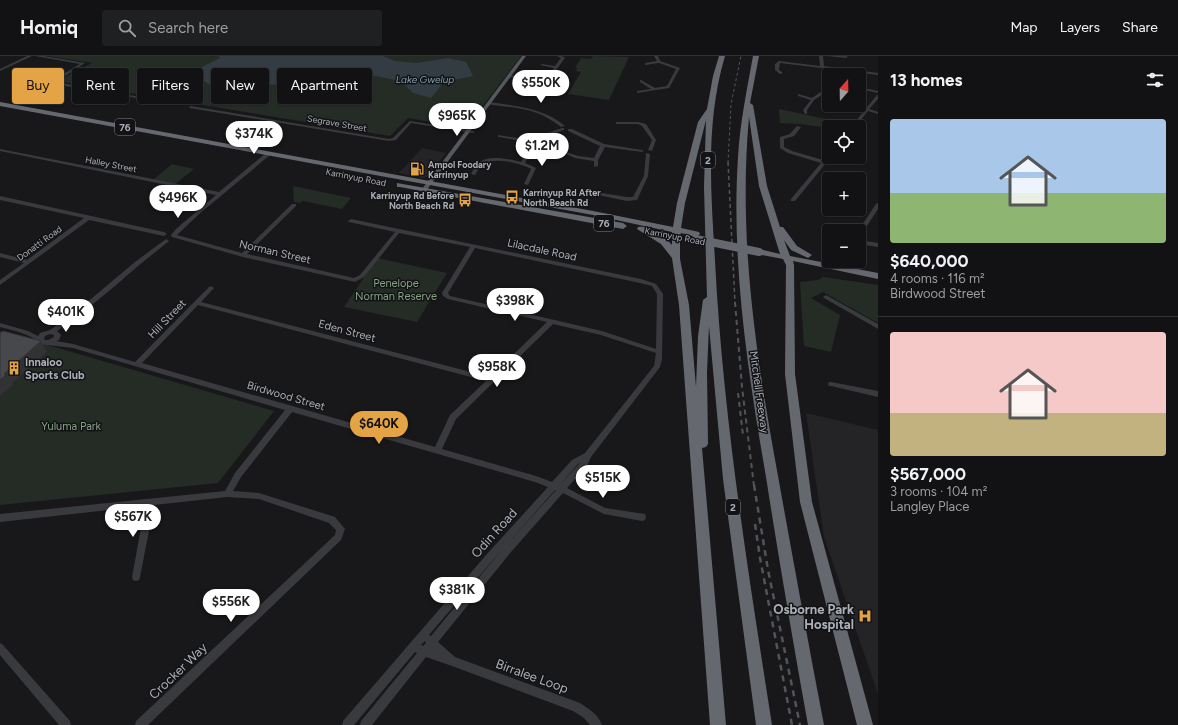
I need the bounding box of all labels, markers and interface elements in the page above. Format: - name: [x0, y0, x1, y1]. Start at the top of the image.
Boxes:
- search box: [102, 10, 382, 46]
- text: Homiq: [20, 16, 78, 39]
- icon: search: [116, 17, 138, 39]
- text: Search here: [148, 19, 228, 37]
- text: Map: [1010, 19, 1038, 36]
- text: Layers: [1060, 19, 1100, 36]
- text: Share: [1122, 19, 1158, 36]
- chip: Buy: [12, 68, 64, 104]
- chip: Rent: [72, 68, 129, 104]
- chip: Filters: [137, 68, 203, 104]
- chip: New: [211, 68, 269, 104]
- chip: Apartment: [277, 68, 372, 104]
- north arrow: [822, 68, 866, 112]
- map controls: [822, 68, 866, 268]
- icon: filters: [1144, 69, 1166, 91]
- pin: $550K: [513, 70, 569, 104]
- text: 13 homes: [890, 70, 962, 90]
- water label: Lake Gwelup: [396, 73, 454, 86]
- text: $550K: [521, 75, 561, 90]
- pin: $965K: [429, 103, 485, 137]
- text: $965K: [438, 108, 476, 123]
- street label: Segrave Street: [306, 112, 368, 134]
- road number: 76: [115, 119, 135, 135]
- button: locate: [822, 120, 866, 164]
- pin: $374K: [226, 121, 282, 155]
- text: $374K: [235, 126, 273, 141]
- pin: $1.2M: [514, 133, 570, 167]
- text: $1.2M: [525, 138, 559, 153]
- icon: home: [992, 145, 1064, 217]
- road number: 2: [701, 152, 715, 168]
- street label: Halley Street: [84, 154, 138, 174]
- place label: Ampol Foodary Karrinyup: [428, 159, 492, 180]
- fuel station icon: Ampol Foodary Karrinyup: [409, 161, 425, 177]
- street label: Karrinyup Road: [325, 166, 387, 188]
- button: +: [822, 172, 866, 216]
- pin: $496K: [150, 185, 206, 219]
- place label: Karrinyup Rd After North Beach Rd: [523, 187, 601, 208]
- bus stop icon: Karrinyup Rd After North Beach Rd: [504, 189, 520, 205]
- text: $496K: [158, 190, 198, 205]
- place label: Karrinyup Rd Before North Beach Rd: [371, 190, 454, 211]
- bus stop icon: Karrinyup Rd Before North Beach Rd: [457, 192, 473, 208]
- road number: 76: [594, 215, 614, 231]
- street label: Donatti Road: [14, 223, 64, 263]
- button: −: [822, 224, 866, 268]
- street label: Karrinyup Road: [644, 225, 706, 247]
- street label: Lilacdale Road: [506, 236, 578, 264]
- street label: Norman Street: [238, 237, 312, 267]
- text: $640,000: [890, 251, 968, 271]
- text: 4 rooms · 116 m²: [890, 271, 985, 286]
- park label: Penelope Norman Reserve: [355, 277, 437, 303]
- text: Birdwood Street: [890, 286, 985, 301]
- pin: $398K: [487, 288, 543, 322]
- text: $398K: [496, 293, 534, 308]
- street label: Hill Street: [145, 297, 189, 341]
- pin: $401K: [38, 299, 94, 333]
- text: $401K: [47, 304, 85, 319]
- street label: Eden Street: [317, 317, 377, 345]
- street label: Mitchell Freeway: [747, 350, 771, 434]
- pin: $958K: [469, 354, 525, 388]
- place label: Innaloo Sports Club: [25, 356, 85, 382]
- icon: home: [992, 358, 1064, 430]
- text: $958K: [478, 359, 516, 374]
- building icon: Innaloo Sports Club: [6, 360, 22, 376]
- street label: Birdwood Street: [245, 379, 327, 413]
- pin: $640K: [351, 411, 407, 445]
- text: $640K: [359, 416, 399, 431]
- park label: Yuluma Park: [41, 420, 101, 433]
- text: $567,000: [890, 464, 966, 484]
- pin: $515K: [575, 465, 631, 499]
- text: $515K: [585, 470, 621, 485]
- text: 3 rooms · 104 m²: [890, 484, 987, 499]
- road number: 2: [726, 499, 740, 515]
- text: Langley Place: [890, 499, 969, 514]
- pin: $567K: [105, 504, 161, 538]
- street label: Odin Road: [468, 505, 520, 561]
- text: $567K: [114, 509, 152, 524]
- pin: $381K: [429, 577, 485, 611]
- text: $381K: [439, 582, 475, 597]
- pin: $556K: [203, 589, 259, 623]
- text: $556K: [212, 594, 250, 609]
- place label: Osborne Park Hospital: [773, 602, 854, 632]
- hospital icon: Osborne Park Hospital: [857, 608, 873, 624]
- street label: Crocker Way: [146, 640, 210, 702]
- street label: Birralee Loop: [494, 656, 571, 696]

